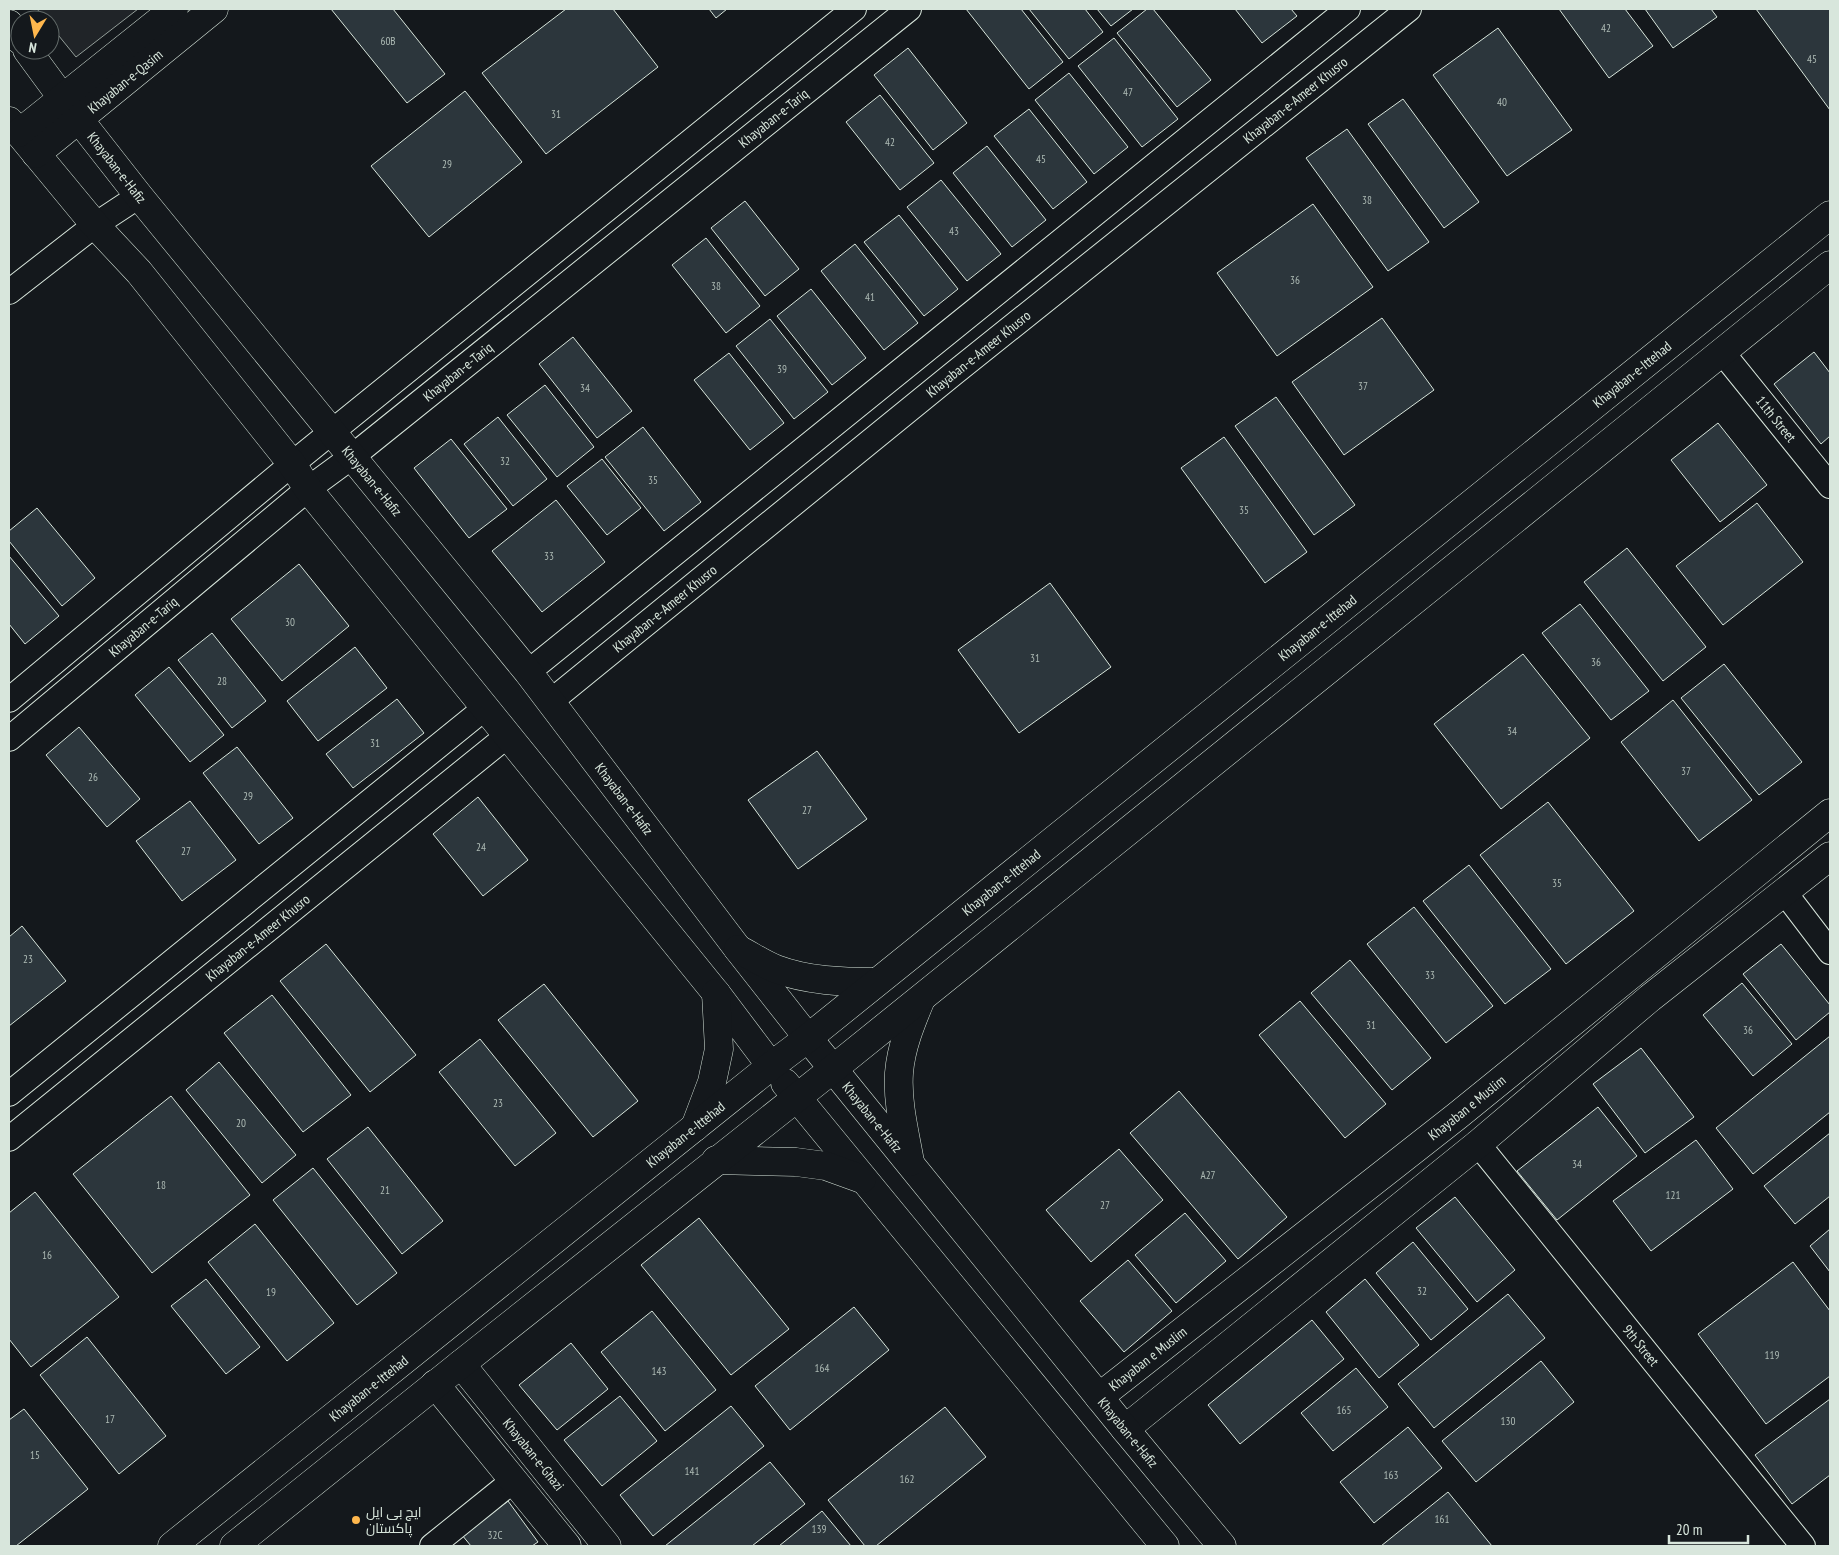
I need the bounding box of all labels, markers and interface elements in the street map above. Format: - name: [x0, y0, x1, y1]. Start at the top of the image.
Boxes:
- north arrow: [10, 10, 60, 60]
- house number: 42: [1601, 21, 1611, 35]
- house number: 60B: [380, 34, 396, 48]
- text: N: [27, 38, 38, 57]
- street label: Khayaban-e-Qasim: [84, 45, 166, 117]
- house number: 45: [1807, 52, 1817, 66]
- street label: Khayaban-e-Ameer Khusro: [1239, 53, 1351, 147]
- street label: Khayaban-e-Tariq: [735, 84, 812, 152]
- house number: 47: [1123, 85, 1133, 99]
- house number: 40: [1497, 95, 1507, 109]
- house number: 31: [551, 107, 561, 121]
- street label: Khayaban-e-Hafiz: [83, 128, 150, 207]
- house number: 42: [885, 135, 895, 149]
- house number: 45: [1036, 152, 1046, 166]
- house number: 29: [442, 157, 452, 171]
- house number: 38: [1362, 193, 1372, 207]
- house number: 43: [949, 224, 959, 238]
- house number: 36: [1290, 273, 1300, 287]
- house number: 38: [711, 279, 721, 293]
- house number: 41: [865, 290, 875, 304]
- street label: Khayaban-e-Ameer Khusro: [922, 306, 1034, 401]
- street label: Khayaban-e-Ittehad: [1589, 337, 1675, 411]
- street label: Khayaban-e-Tariq: [419, 338, 496, 405]
- house number: 39: [777, 362, 787, 376]
- house number: 37: [1358, 379, 1368, 393]
- house number: 34: [580, 381, 590, 395]
- street label: 11th Street: [1752, 392, 1800, 446]
- street label: Khayaban-e-Hafiz: [338, 442, 406, 520]
- house number: 32: [500, 454, 510, 468]
- house number: 35: [648, 473, 658, 487]
- house number: 35: [1239, 503, 1249, 517]
- house number: 33: [544, 549, 554, 563]
- street label: Khayaban-e-Ameer Khusro: [609, 561, 721, 656]
- street label: Khayaban-e-Ittehad: [1274, 591, 1360, 665]
- street label: Khayaban-e-Tariq: [105, 593, 182, 661]
- house number: 30: [285, 615, 295, 629]
- house number: 31: [1030, 651, 1040, 665]
- house number: 36: [1591, 655, 1601, 669]
- house number: 28: [217, 674, 227, 688]
- house number: 34: [1507, 724, 1517, 738]
- house number: 31: [370, 736, 380, 750]
- street label: Khayaban-e-Hafiz: [591, 759, 657, 838]
- house number: 37: [1681, 764, 1691, 778]
- house number: 26: [88, 770, 98, 784]
- house number: 29: [243, 789, 253, 803]
- house number: 27: [802, 803, 812, 817]
- house number: 24: [476, 840, 486, 854]
- house number: 27: [181, 844, 191, 858]
- street label: Khayaban-e-Ittehad: [958, 845, 1044, 920]
- house number: 35: [1552, 876, 1562, 890]
- street label: Khayaban-e-Ameer Khusro: [202, 890, 314, 985]
- house number: 23: [23, 952, 33, 966]
- house number: 33: [1425, 968, 1435, 982]
- house number: 31: [1366, 1018, 1376, 1032]
- house number: 36: [1743, 1023, 1753, 1037]
- street label: Khayaban e Muslim: [1424, 1071, 1509, 1144]
- street label: Khayaban-e-Hafiz: [838, 1078, 906, 1156]
- house number: 23: [493, 1096, 503, 1110]
- street label: Khayaban-e-Ittehad: [642, 1098, 729, 1172]
- house number: 20: [236, 1116, 246, 1130]
- house number: 34: [1572, 1157, 1582, 1171]
- house number: A27: [1200, 1168, 1216, 1182]
- house number: 18: [156, 1178, 166, 1192]
- house number: 21: [380, 1183, 390, 1197]
- house number: 121: [1666, 1188, 1680, 1202]
- house number: 27: [1100, 1198, 1110, 1212]
- house number: 16: [42, 1248, 52, 1262]
- house number: 32: [1417, 1284, 1427, 1298]
- house number: 19: [266, 1285, 276, 1299]
- street label: 9th Street: [1619, 1321, 1663, 1370]
- street label: Khayaban e Muslim: [1105, 1323, 1190, 1395]
- house number: 119: [1765, 1348, 1779, 1362]
- street label: Khayaban-e-Ittehad: [326, 1351, 412, 1425]
- house number: 164: [815, 1361, 829, 1375]
- house number: 143: [652, 1364, 666, 1378]
- street label: Khayaban-e-Hafiz: [1094, 1394, 1162, 1471]
- house number: 165: [1337, 1403, 1351, 1417]
- house number: 17: [105, 1412, 115, 1426]
- street label: Khayaban-e-Ghazi: [499, 1414, 568, 1494]
- house number: 130: [1501, 1414, 1515, 1428]
- house number: 15: [30, 1448, 40, 1462]
- house number: 141: [685, 1464, 699, 1478]
- house number: 163: [1384, 1468, 1398, 1482]
- house number: 162: [900, 1472, 914, 1486]
- place label: ایچ بی ایل پاکستان: [366, 1503, 422, 1538]
- house number: 161: [1435, 1512, 1449, 1526]
- scale bar: [1669, 1512, 1748, 1544]
- marker: ایچ بی ایل پاکستان: [350, 1514, 362, 1526]
- text: 20 m: [1676, 1520, 1702, 1539]
- house number: 139: [812, 1522, 826, 1536]
- house number: 32C: [488, 1528, 502, 1542]

